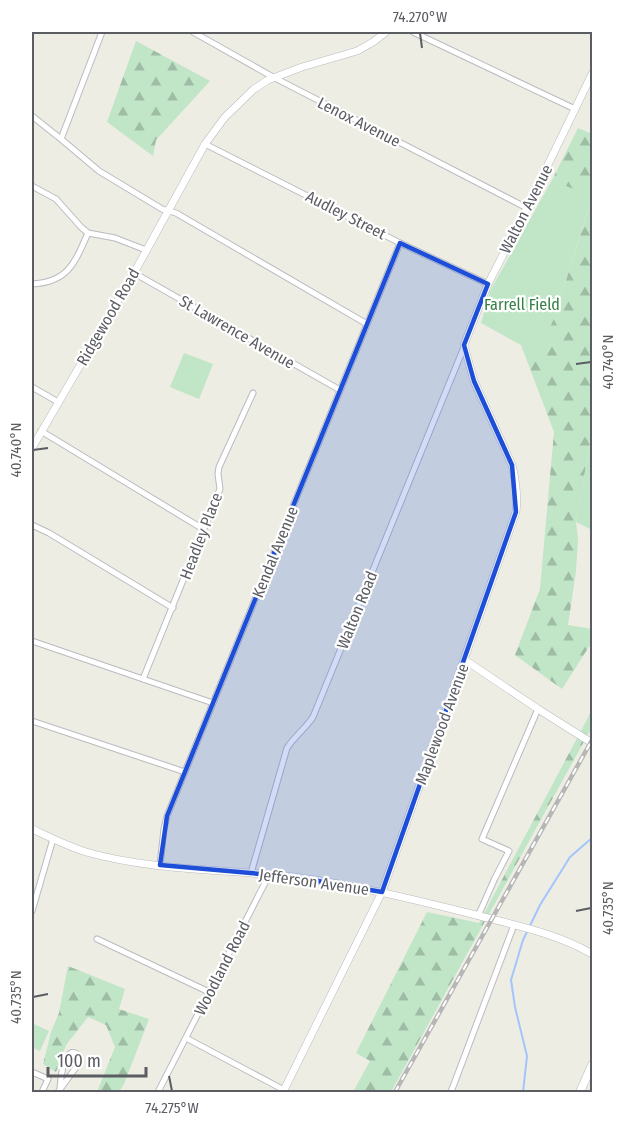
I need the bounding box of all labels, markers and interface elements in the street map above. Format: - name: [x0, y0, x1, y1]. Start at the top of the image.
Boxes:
- text: 74.270°W: [393, 8, 447, 26]
- street label: Lenox Avenue: [315, 93, 404, 151]
- street label: Walton Avenue: [495, 161, 557, 257]
- street label: Audley Street: [303, 187, 390, 244]
- street label: Ridgewood Road: [72, 265, 144, 369]
- street label: St Lawrence Avenue: [176, 291, 298, 373]
- park label: Farrell Field: [484, 295, 560, 314]
- text: 40.740°N: [599, 334, 617, 390]
- text: 40.740°N: [7, 422, 25, 478]
- street label: Headley Place: [176, 490, 226, 582]
- street label: Kendal Avenue: [248, 503, 302, 600]
- street label: Walton Road: [333, 568, 381, 652]
- street label: Maplewood Avenue: [411, 661, 473, 787]
- street label: Jefferson Avenue: [258, 865, 370, 899]
- text: 40.735°N: [599, 881, 617, 935]
- street label: Woodland Road: [190, 918, 254, 1018]
- text: 40.735°N: [7, 970, 25, 1024]
- scale bar: [48, 1040, 146, 1078]
- text: 100 m: [57, 1050, 101, 1072]
- text: 74.275°W: [145, 1099, 199, 1117]

